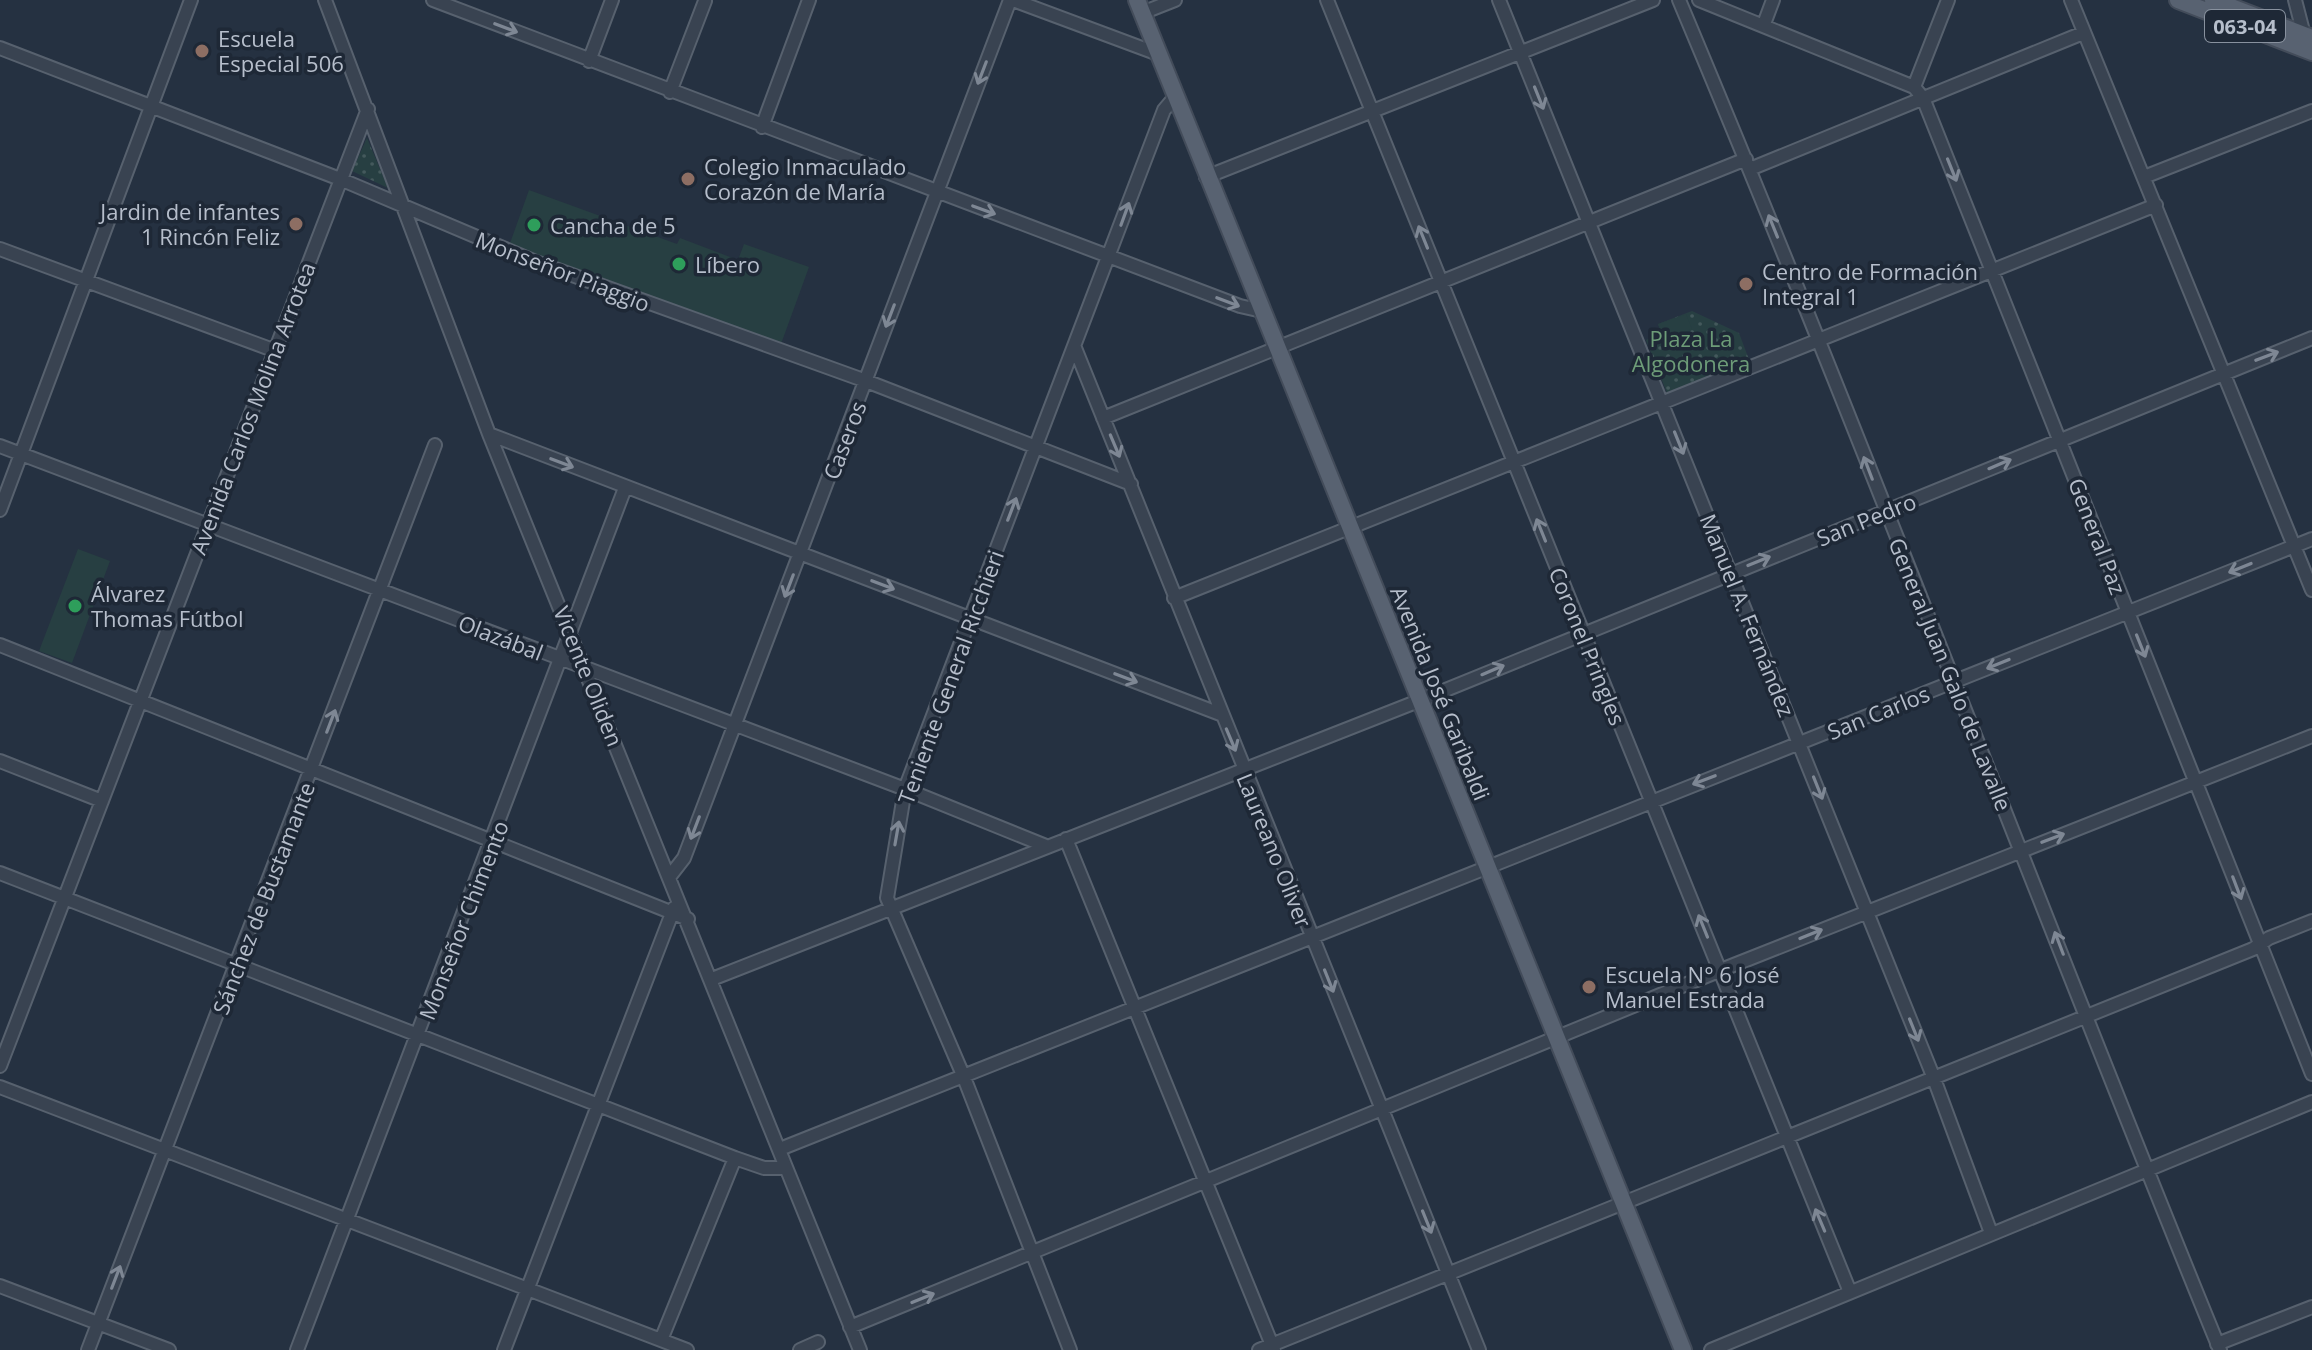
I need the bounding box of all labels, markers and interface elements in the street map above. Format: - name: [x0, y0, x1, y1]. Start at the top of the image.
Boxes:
- road number: 063-04: [2205, 10, 2285, 42]
- one-way arrow: [493, 22, 518, 36]
- place label: Escuela Especial 506: [218, 23, 344, 78]
- marker: Escuela Especial 506: [193, 42, 211, 60]
- one-way arrow: [974, 60, 988, 85]
- one-way arrow: [1533, 85, 1547, 110]
- place label: Colegio Inmaculado Corazón de María: [704, 151, 906, 206]
- one-way arrow: [1946, 157, 1961, 182]
- marker: Colegio Inmaculado Corazón de María: [679, 170, 697, 188]
- place label: Jardin de infantes 1 Rincón Feliz: [98, 196, 280, 251]
- one-way arrow: [1119, 202, 1133, 227]
- one-way arrow: [972, 204, 996, 218]
- place label: Cancha de 5: [550, 210, 676, 240]
- one-way arrow: [1764, 214, 1779, 239]
- marker: Jardin de infantes 1 Rincón Feliz: [287, 215, 305, 233]
- marker: Cancha de 5: [525, 216, 543, 234]
- street label: Monseñor Piaggio: [472, 224, 654, 318]
- one-way arrow: [1414, 225, 1429, 250]
- place label: Líbero: [695, 249, 760, 279]
- marker: Líbero: [670, 255, 688, 273]
- place label: Centro de Formación Integral 1: [1762, 256, 1978, 311]
- street label: Avenida Carlos Molina Arrotea: [182, 258, 322, 558]
- marker: Centro de Formación Integral 1: [1737, 275, 1755, 293]
- one-way arrow: [1215, 296, 1240, 310]
- one-way arrow: [882, 303, 896, 328]
- park label: Plaza La Algodonera: [1632, 323, 1750, 378]
- one-way arrow: [2254, 348, 2279, 362]
- street label: Caseros: [815, 397, 873, 483]
- one-way arrow: [1673, 430, 1687, 455]
- one-way arrow: [1109, 434, 1124, 458]
- one-way arrow: [1860, 456, 1874, 481]
- one-way arrow: [1987, 456, 2012, 470]
- one-way arrow: [549, 457, 574, 471]
- street label: General Paz: [2062, 473, 2134, 599]
- street label: San Pedro: [1812, 485, 1920, 553]
- one-way arrow: [1006, 498, 1020, 522]
- street label: Manuel A. Fernández: [1694, 509, 1802, 721]
- one-way arrow: [1533, 519, 1547, 543]
- street label: General Juan Galo de Lavalle: [1882, 533, 2020, 815]
- street label: Teniente General Ricchieri: [890, 546, 1010, 808]
- one-way arrow: [1746, 553, 1771, 568]
- one-way arrow: [2228, 561, 2252, 576]
- street label: Coronel Pringles: [1543, 562, 1633, 730]
- one-way arrow: [781, 573, 795, 598]
- place label: Álvarez Thomas Fútbol: [91, 578, 244, 633]
- one-way arrow: [870, 579, 895, 593]
- street label: Avenida José Garibaldi: [1384, 581, 1498, 805]
- marker: Álvarez Thomas Fútbol: [66, 597, 84, 615]
- street label: Vicente Oliden: [547, 602, 631, 750]
- street label: Olazábal: [454, 607, 548, 667]
- one-way arrow: [2135, 633, 2149, 658]
- one-way arrow: [1986, 657, 2011, 672]
- one-way arrow: [1480, 662, 1505, 676]
- one-way arrow: [1113, 672, 1138, 686]
- street label: San Carlos: [1822, 678, 1934, 746]
- one-way arrow: [325, 710, 339, 734]
- one-way arrow: [1225, 727, 1239, 752]
- street label: Laureano Oliver: [1230, 768, 1320, 932]
- one-way arrow: [1692, 774, 1717, 788]
- one-way arrow: [1812, 775, 1826, 800]
- street label: Sánchez de Bustamante: [205, 778, 321, 1018]
- one-way arrow: [687, 815, 702, 840]
- street label: Monseñor Chimento: [411, 816, 515, 1024]
- one-way arrow: [890, 820, 905, 846]
- one-way arrow: [2040, 830, 2065, 844]
- one-way arrow: [2231, 875, 2245, 900]
- one-way arrow: [1695, 914, 1710, 939]
- one-way arrow: [1798, 926, 1823, 940]
- one-way arrow: [2051, 931, 2065, 956]
- place label: Escuela N° 6 José Manuel Estrada: [1605, 959, 1780, 1014]
- one-way arrow: [1322, 968, 1337, 993]
- marker: Escuela N° 6 José Manuel Estrada: [1580, 978, 1598, 996]
- one-way arrow: [1908, 1017, 1922, 1042]
- one-way arrow: [1812, 1208, 1826, 1233]
- one-way arrow: [1421, 1209, 1435, 1234]
- one-way arrow: [110, 1265, 124, 1290]
- one-way arrow: [910, 1289, 935, 1304]

